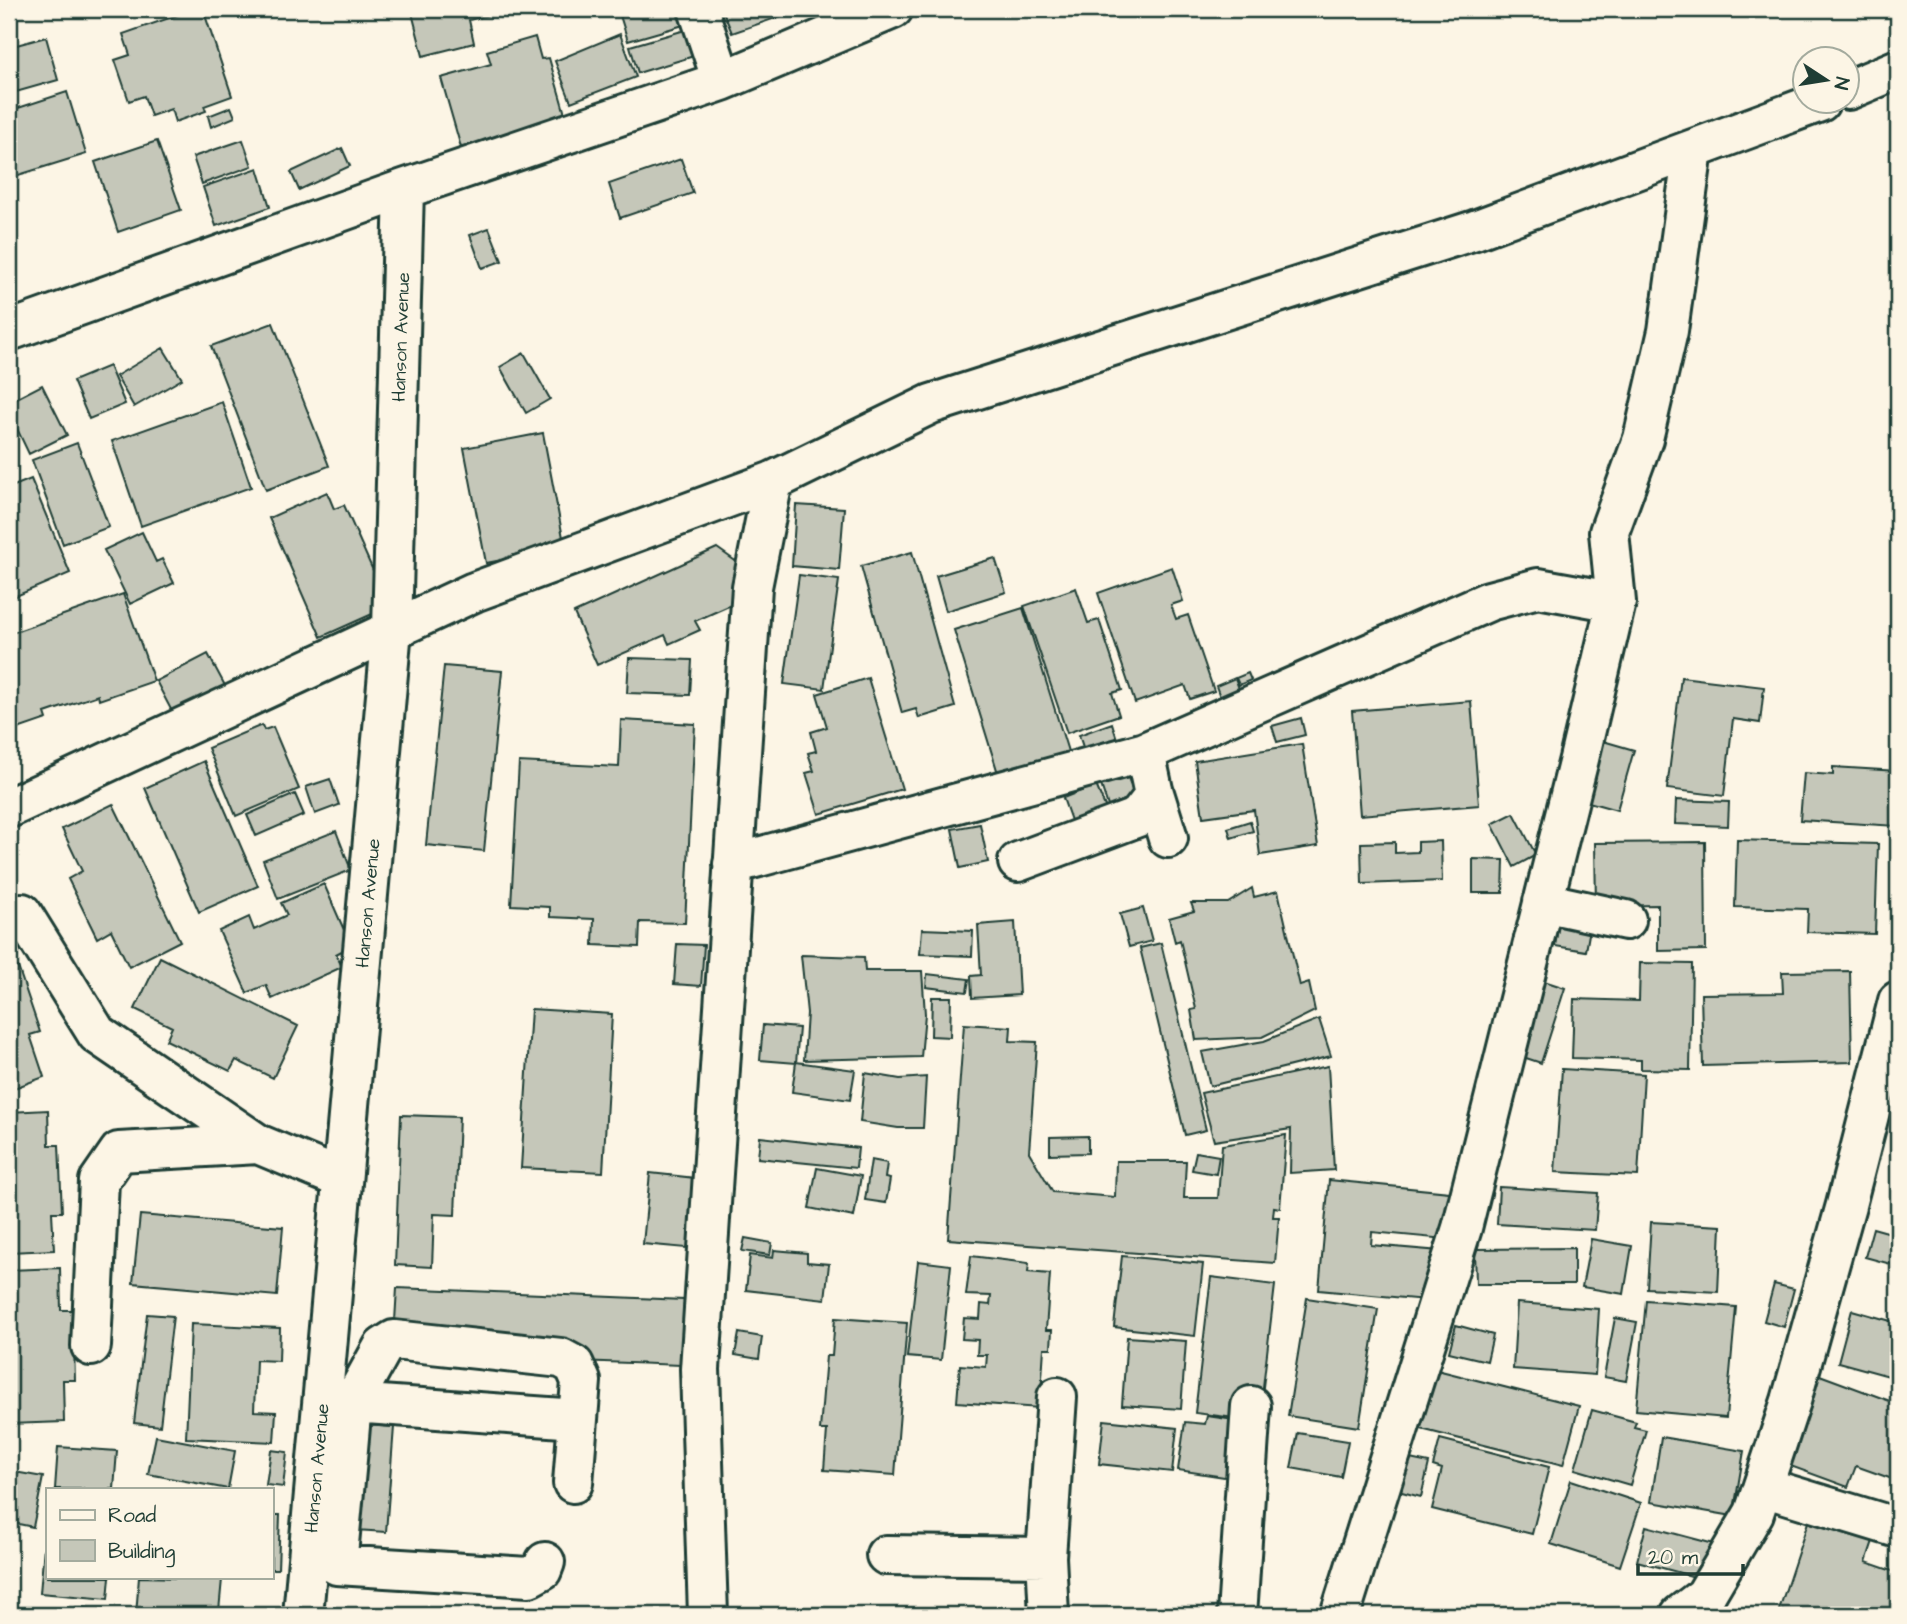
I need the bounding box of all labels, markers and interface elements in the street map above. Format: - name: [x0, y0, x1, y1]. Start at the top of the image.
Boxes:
- north arrow: [1792, 46, 1862, 116]
- text: N: [1827, 75, 1856, 92]
- street label: Hanson Avenue: [386, 272, 417, 402]
- street label: Hanson Avenue: [349, 837, 388, 969]
- street label: Hanson Avenue: [298, 1402, 337, 1534]
- legend: [46, 1488, 273, 1578]
- text: Road: [108, 1501, 156, 1530]
- scale bar: [1638, 1533, 1742, 1577]
- text: Building: [108, 1537, 176, 1568]
- text: 20 m: [1648, 1543, 1699, 1572]

